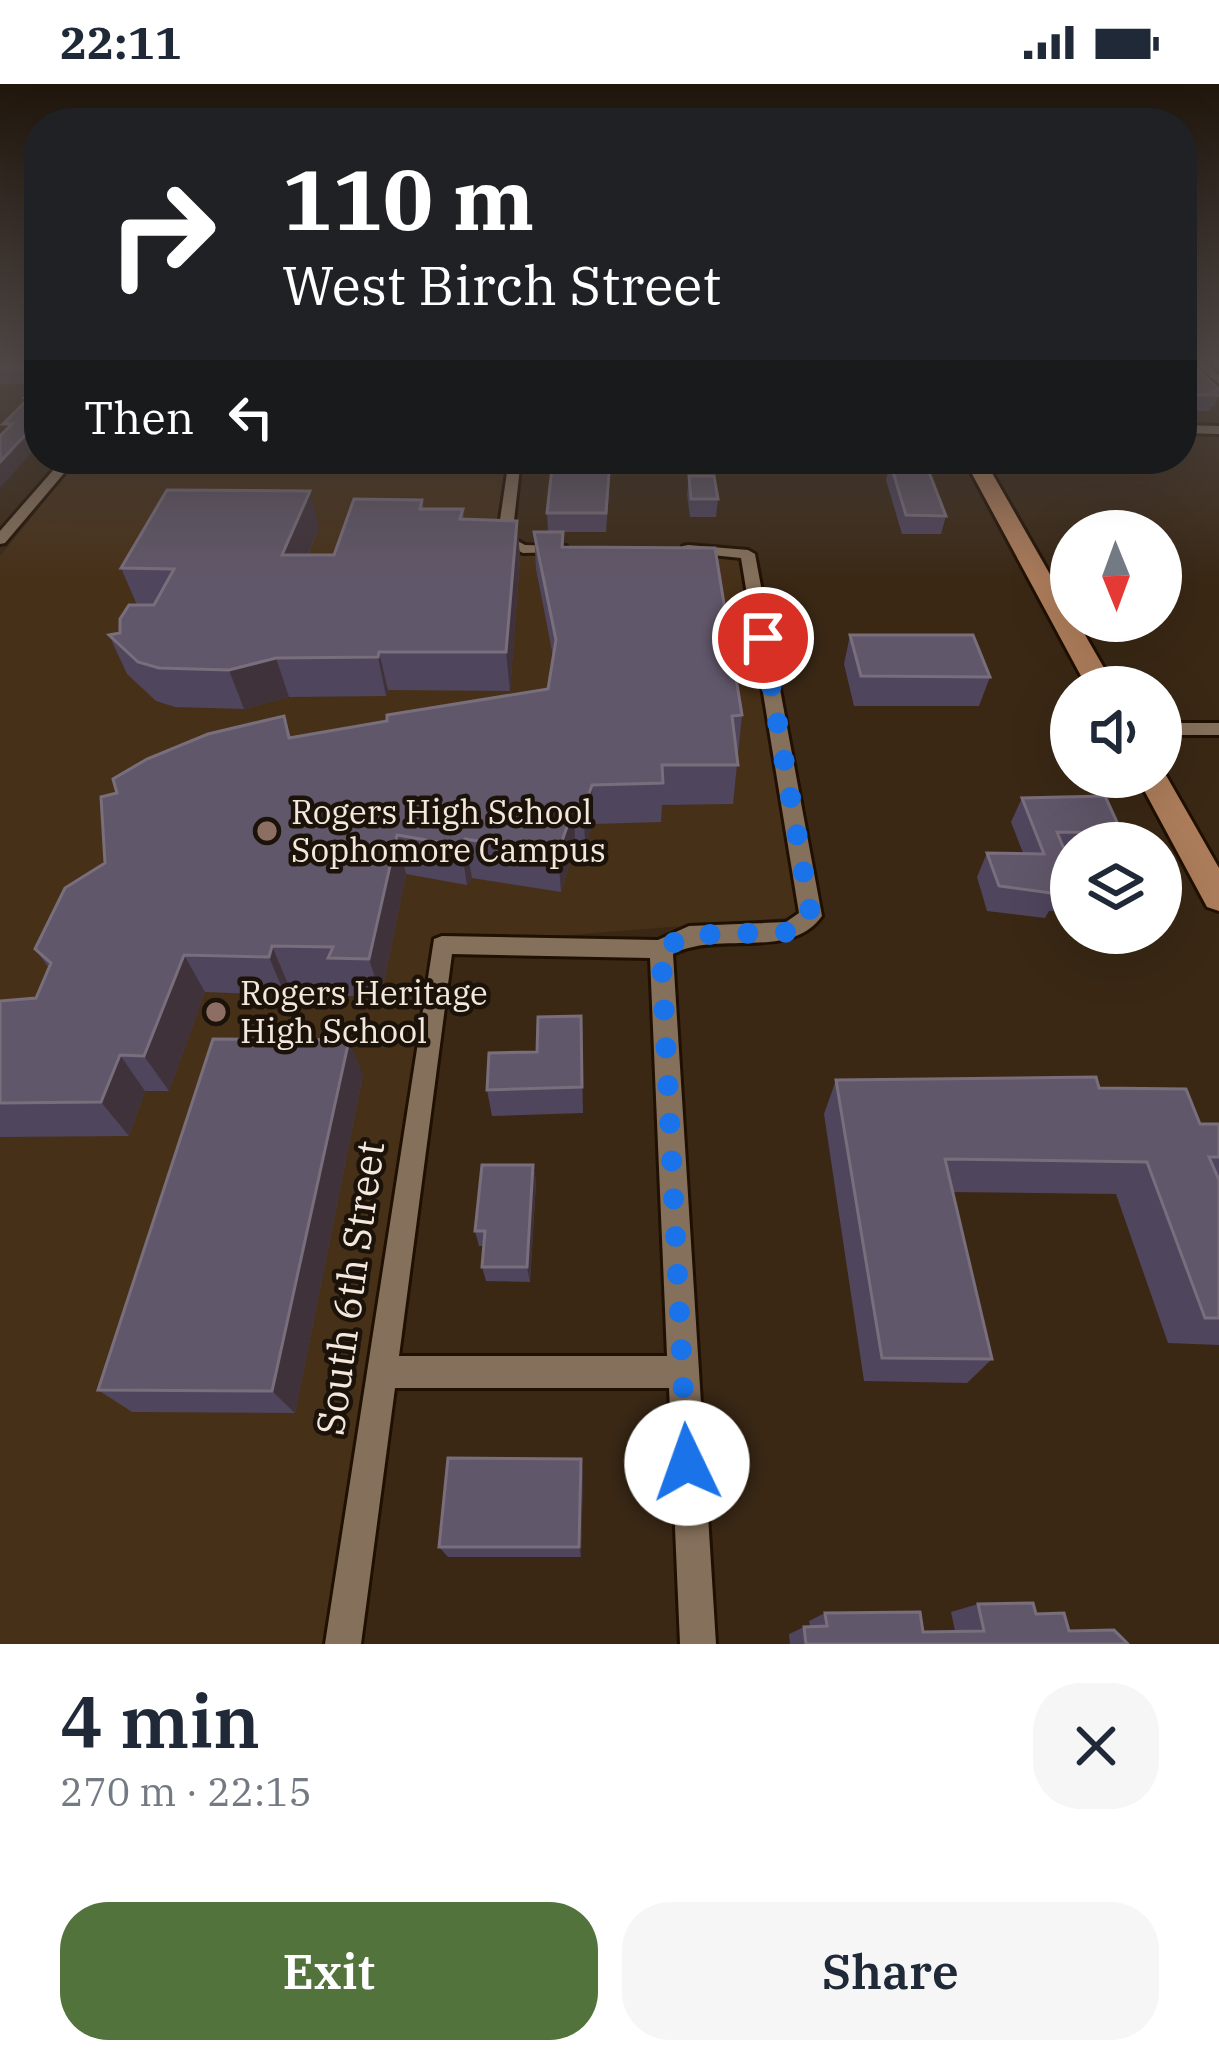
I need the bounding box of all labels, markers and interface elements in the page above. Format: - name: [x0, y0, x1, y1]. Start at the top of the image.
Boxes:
- text: 22:11: [60, 13, 182, 71]
- text: 110 m: [282, 144, 534, 253]
- icon: right: [84, 156, 240, 312]
- text: West Birch Street: [282, 250, 721, 320]
- icon: left: [218, 384, 284, 450]
- text: Then: [84, 388, 194, 446]
- north arrow: [1050, 510, 1182, 642]
- map controls: [1050, 510, 1182, 954]
- pin: [712, 587, 814, 689]
- icon: arrive: [730, 605, 796, 671]
- button: sound: [1050, 666, 1182, 798]
- place label: Rogers High School Sophomore Campus: [291, 790, 606, 871]
- marker: Rogers High School Sophomore Campus: [254, 818, 280, 844]
- button: layers: [1050, 822, 1182, 954]
- place label: Rogers Heritage High School: [240, 971, 488, 1052]
- marker: Rogers Heritage High School: [203, 999, 229, 1025]
- street label: South 6th Street: [304, 1138, 395, 1438]
- position arrow: [624, 1400, 750, 1526]
- text: 4 min: [60, 1674, 260, 1768]
- button: close: [1033, 1683, 1159, 1809]
- text: 270 m · 22:15: [60, 1766, 312, 1817]
- button: Exit: [60, 1902, 598, 2040]
- button: Share: [622, 1902, 1159, 2040]

